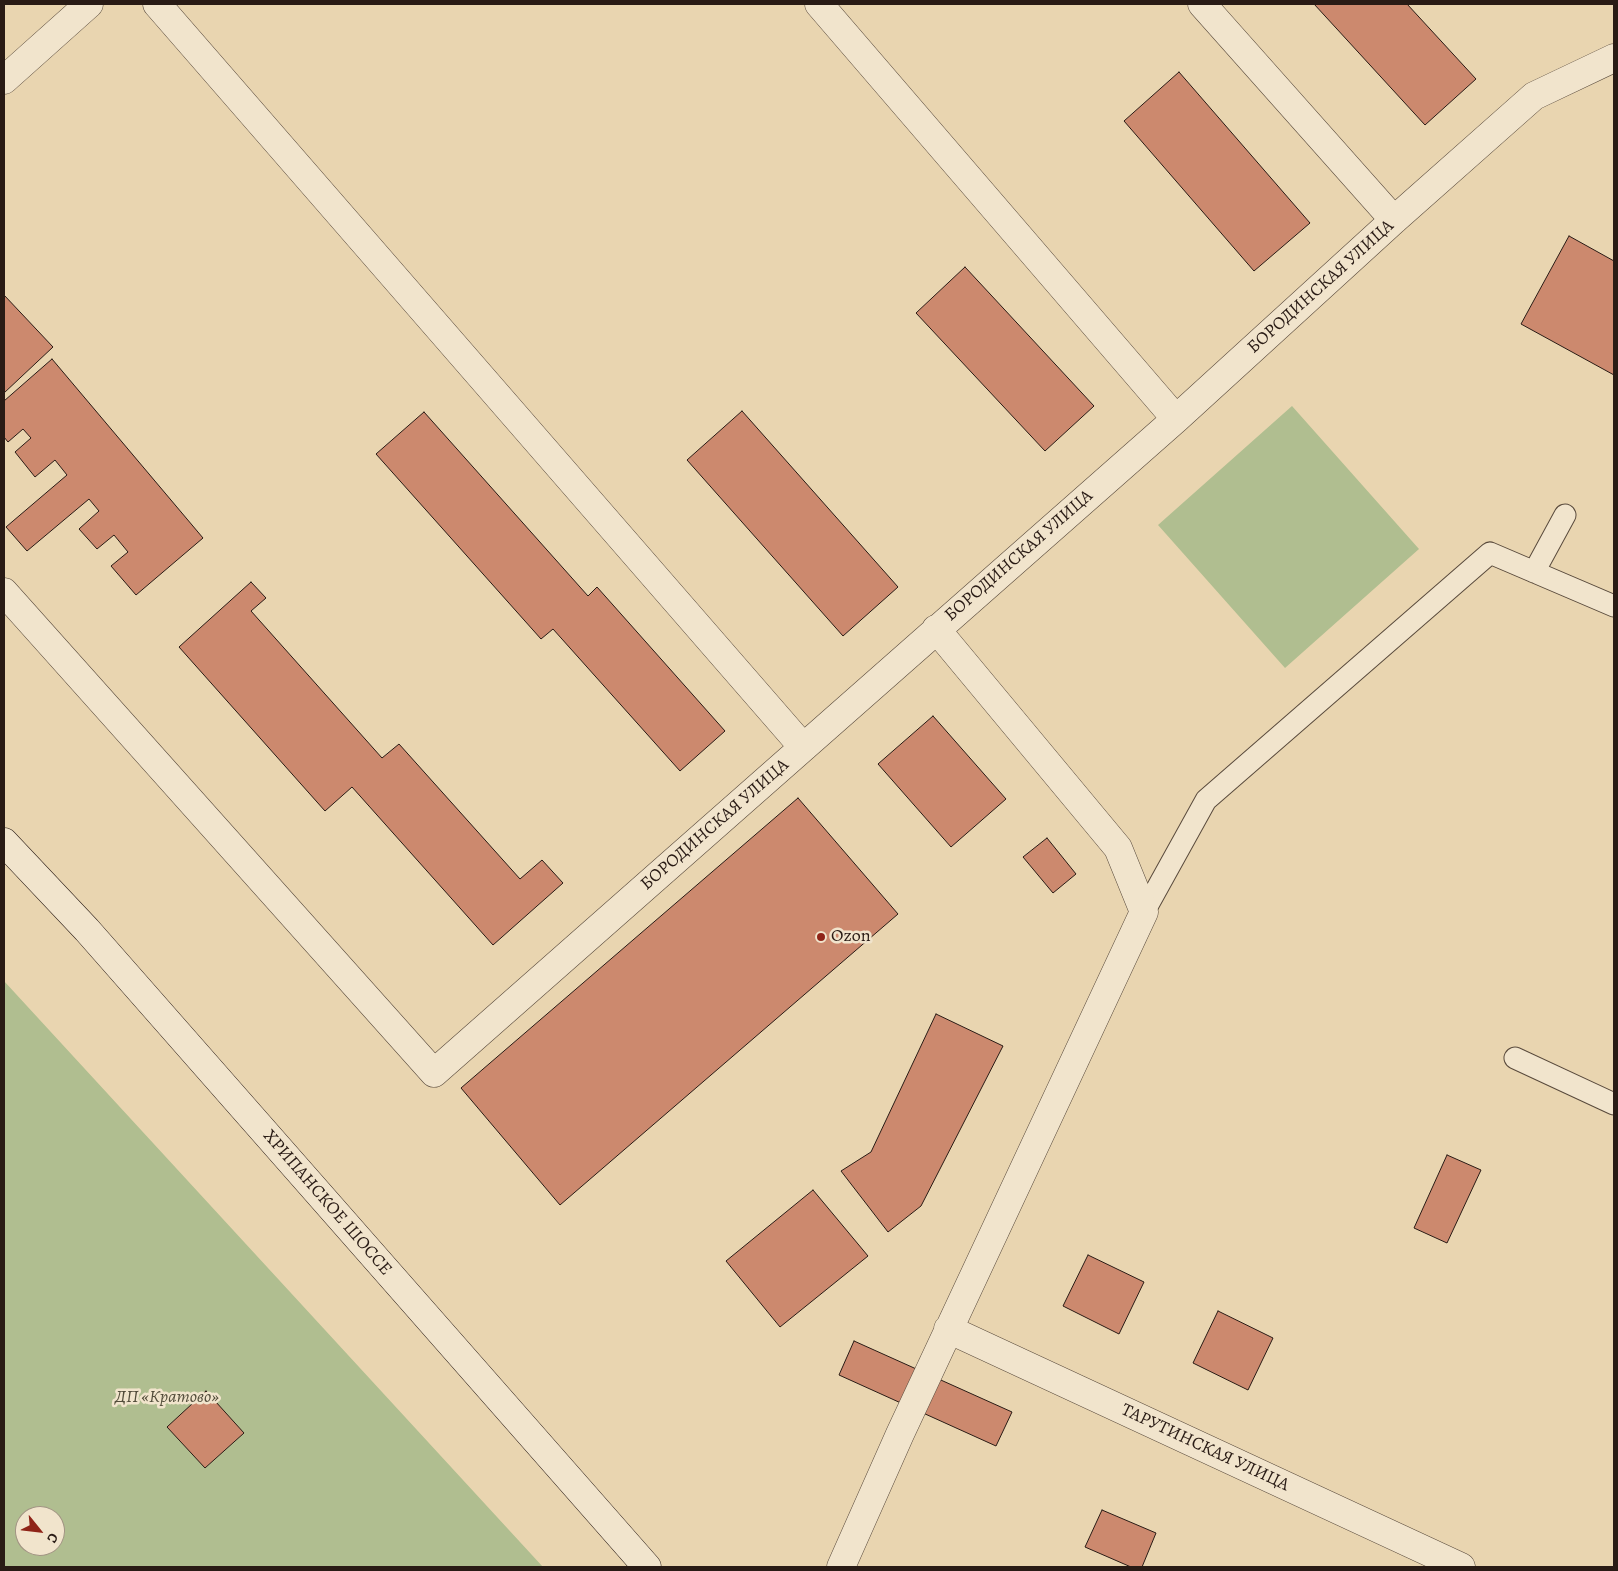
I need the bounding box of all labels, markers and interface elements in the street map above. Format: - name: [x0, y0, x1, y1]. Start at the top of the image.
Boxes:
- street label: БОРОДИНСКАЯ УЛИЦА: [1243, 216, 1399, 358]
- street label: БОРОДИНСКАЯ УЛИЦА: [940, 486, 1098, 626]
- street label: БОРОДИНСКАЯ УЛИЦА: [636, 755, 794, 895]
- place label: Ozon: [831, 926, 871, 948]
- marker: Ozon: [815, 931, 827, 943]
- street label: ХРИПАНСКОЕ ШОССЕ: [258, 1126, 396, 1280]
- park label: ДП «Кратово»: [115, 1387, 219, 1409]
- street label: ТАРУТИНСКАЯ УЛИЦА: [1118, 1400, 1292, 1496]
- north arrow: [15, 1506, 65, 1556]
- text: С: [42, 1530, 63, 1546]

